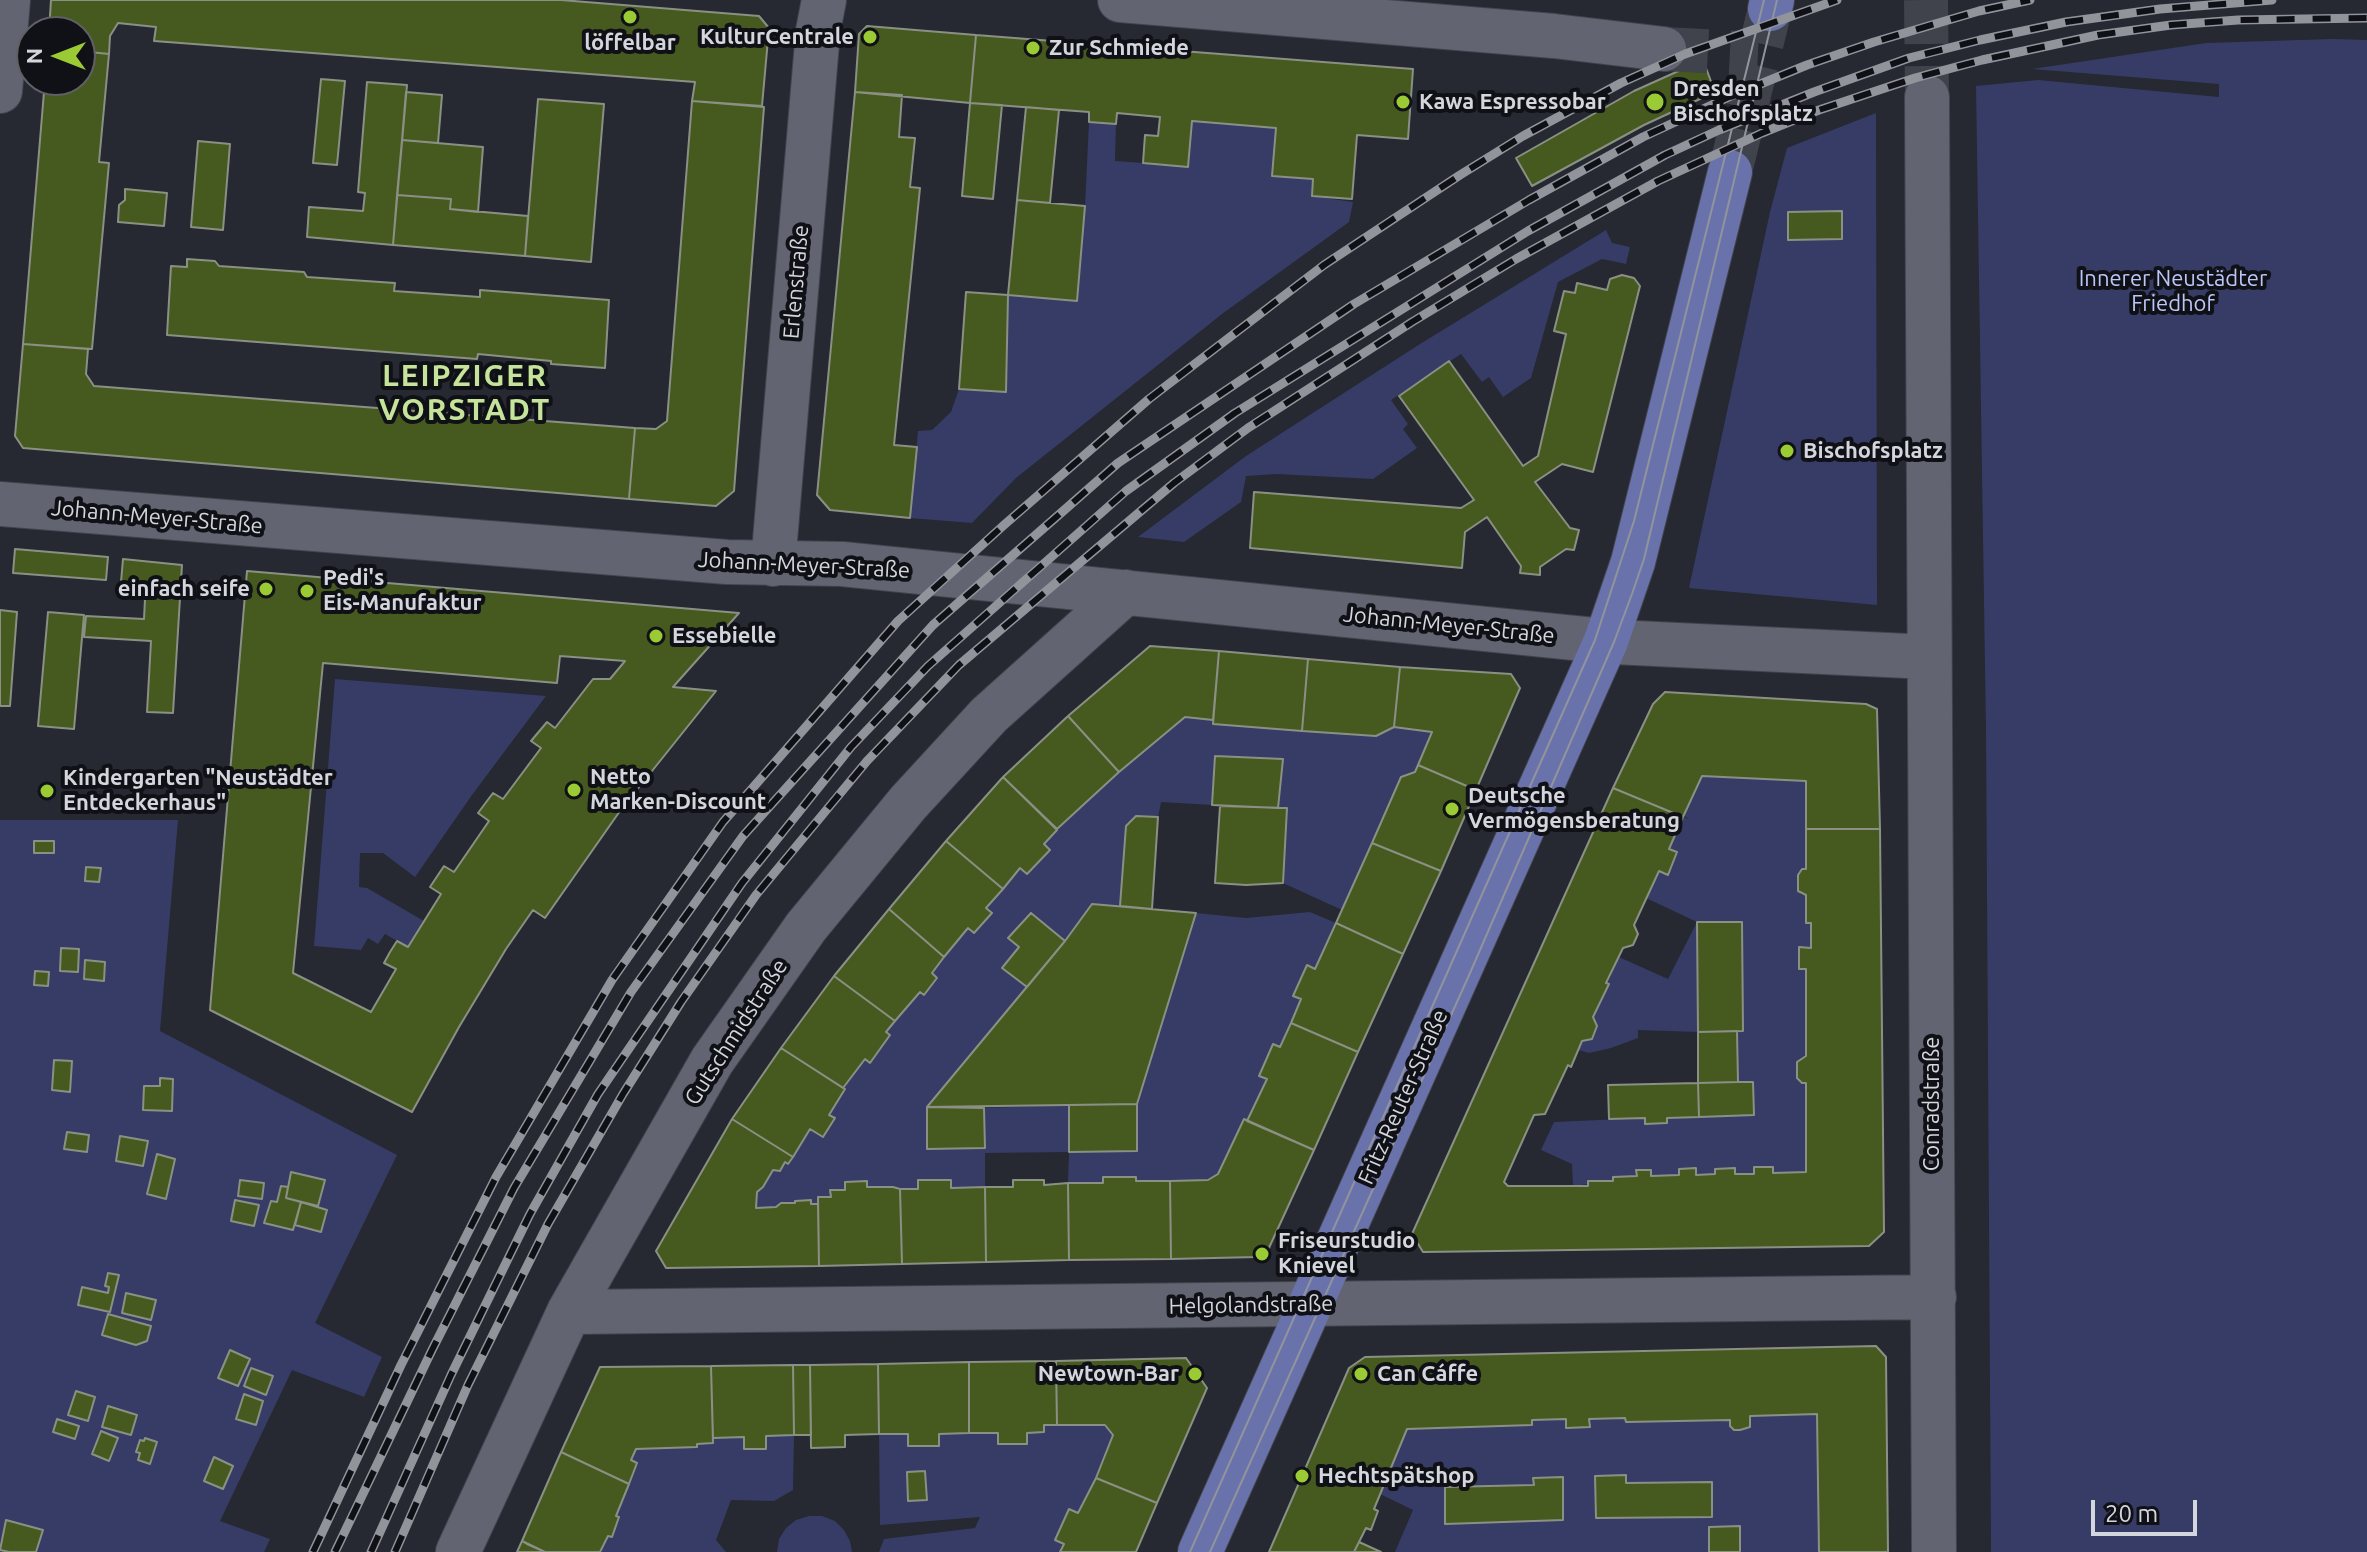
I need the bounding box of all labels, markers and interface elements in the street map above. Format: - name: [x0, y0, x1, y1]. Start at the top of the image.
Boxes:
- marker: löffelbar: [621, 8, 639, 26]
- north arrow: [16, 16, 96, 96]
- place label: KulturCentrale: [700, 24, 854, 50]
- marker: KulturCentrale: [861, 28, 879, 46]
- place label: löffelbar: [584, 30, 676, 56]
- place label: Zur Schmiede: [1049, 35, 1189, 61]
- marker: Zur Schmiede: [1024, 39, 1042, 57]
- text: N: [21, 48, 46, 64]
- place label: Dresden Bischofsplatz: [1673, 76, 1813, 128]
- place label: Kawa Espressobar: [1419, 89, 1606, 115]
- marker: Dresden Bischofsplatz: [1644, 91, 1666, 113]
- marker: Kawa Espressobar: [1394, 93, 1412, 111]
- street label: Erlenstraße: [778, 224, 814, 340]
- park label: Innerer Neustädter Friedhof: [2079, 266, 2267, 318]
- district label: LEIPZIGER VORSTADT: [379, 358, 551, 428]
- place label: Bischofsplatz: [1803, 438, 1943, 464]
- marker: Bischofsplatz: [1778, 442, 1796, 460]
- street label: Johann-Meyer-Straße: [50, 495, 264, 539]
- street label: Johann-Meyer-Straße: [697, 546, 911, 584]
- place label: Pedi's Eis-Manufaktur: [323, 565, 482, 616]
- place label: einfach seife: [118, 576, 250, 602]
- marker: einfach seife: [257, 580, 275, 598]
- marker: Pedi's Eis-Manufaktur: [298, 582, 316, 600]
- street label: Johann-Meyer-Straße: [1342, 601, 1556, 649]
- place label: Essebielle: [672, 623, 776, 649]
- marker: Essebielle: [647, 627, 665, 645]
- place label: Netto Marken-Discount: [590, 764, 766, 816]
- place label: Kindergarten "Neustädter Entdeckerhaus": [63, 765, 333, 816]
- marker: Netto Marken-Discount: [565, 781, 583, 799]
- marker: Kindergarten "Neustädter Entdeckerhaus": [38, 782, 56, 800]
- place label: Deutsche Vermögensberatung: [1468, 783, 1680, 834]
- marker: Deutsche Vermögensberatung: [1443, 800, 1461, 818]
- street label: Gutschmidstraße: [679, 954, 793, 1110]
- street label: Fritz-Reuter-Straße: [1353, 1005, 1453, 1189]
- street label: Conradstraße: [1919, 1037, 1945, 1171]
- place label: Friseurstudio Knievel: [1278, 1228, 1415, 1280]
- marker: Friseurstudio Knievel: [1253, 1245, 1271, 1263]
- street label: Helgolandstraße: [1169, 1290, 1333, 1320]
- place label: Newtown-Bar: [1038, 1361, 1179, 1387]
- place label: Can Cáffe: [1377, 1361, 1478, 1387]
- marker: Newtown-Bar: [1186, 1365, 1204, 1383]
- marker: Can Cáffe: [1352, 1365, 1370, 1383]
- place label: Hechtspätshop: [1318, 1463, 1474, 1489]
- marker: Hechtspätshop: [1293, 1467, 1311, 1485]
- scale bar: [2095, 1484, 2201, 1534]
- text: 20 m: [2105, 1500, 2158, 1527]

